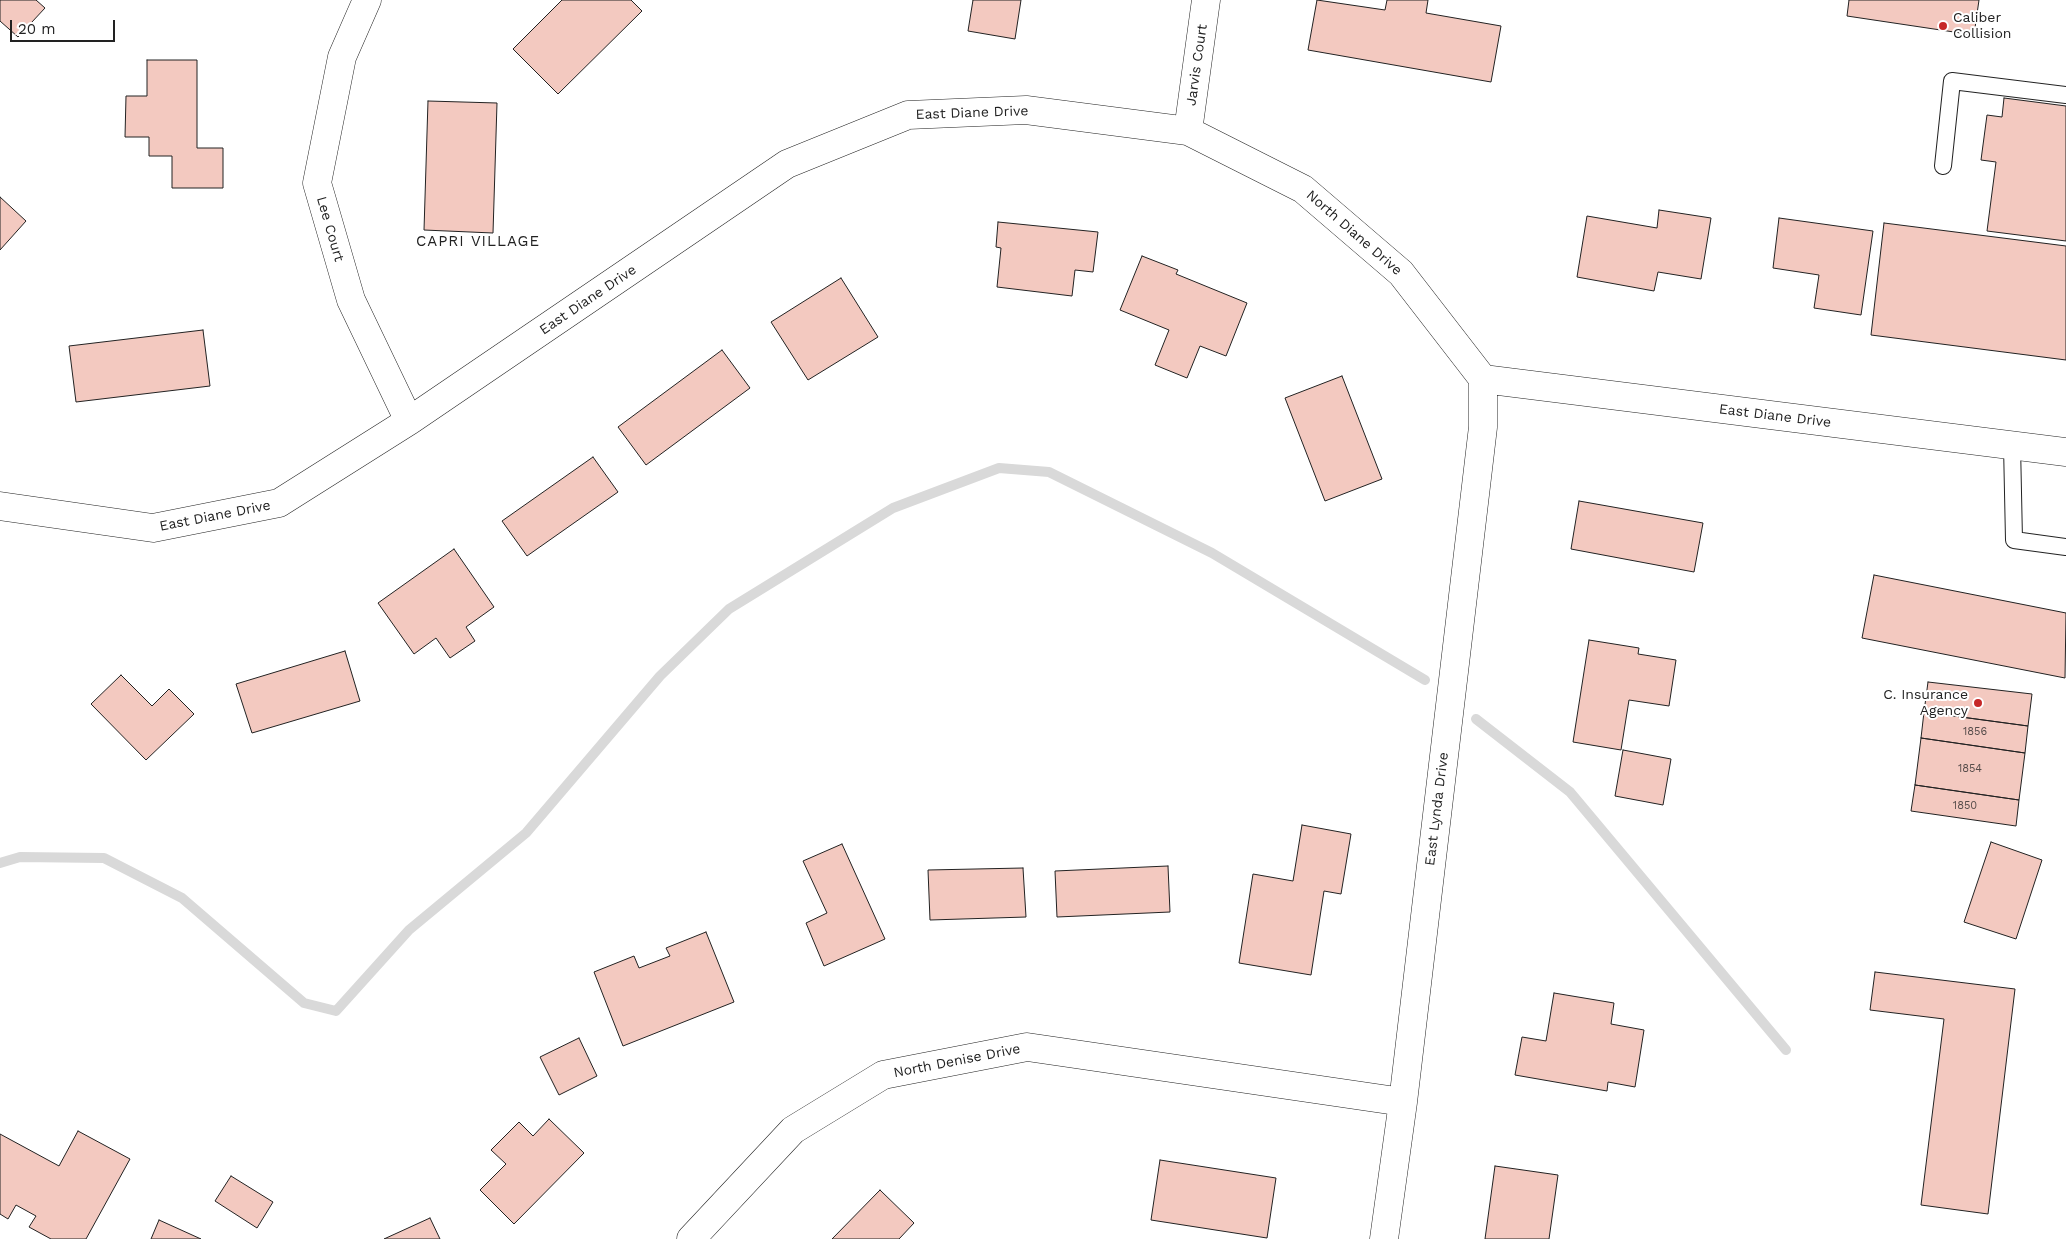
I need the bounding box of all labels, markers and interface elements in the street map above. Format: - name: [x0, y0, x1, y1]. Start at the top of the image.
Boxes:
- scale bar: [12, 10, 118, 42]
- place label: Caliber Collision: [1953, 10, 2011, 42]
- text: 20 m: [18, 20, 56, 38]
- marker: Caliber Collision: [1937, 20, 1949, 32]
- street label: Jarvis Court: [1183, 23, 1211, 107]
- street label: East Diane Drive: [915, 103, 1029, 123]
- street label: North Diane Drive: [1303, 187, 1405, 279]
- street label: Lee Court: [313, 195, 347, 263]
- district label: CAPRI VILLAGE: [414, 233, 542, 251]
- street label: East Diane Drive: [537, 261, 639, 339]
- street label: East Diane Drive: [1718, 401, 1832, 431]
- street label: East Diane Drive: [158, 497, 272, 535]
- place label: C. Insurance Agency: [1883, 687, 1968, 720]
- marker: C. Insurance Agency: [1972, 697, 1984, 709]
- house number: 1856: [1963, 725, 1987, 739]
- street label: East Lynda Drive: [1422, 751, 1452, 867]
- house number: 1854: [1958, 762, 1982, 776]
- house number: 1850: [1953, 799, 1977, 813]
- street label: North Denise Drive: [892, 1040, 1022, 1082]

